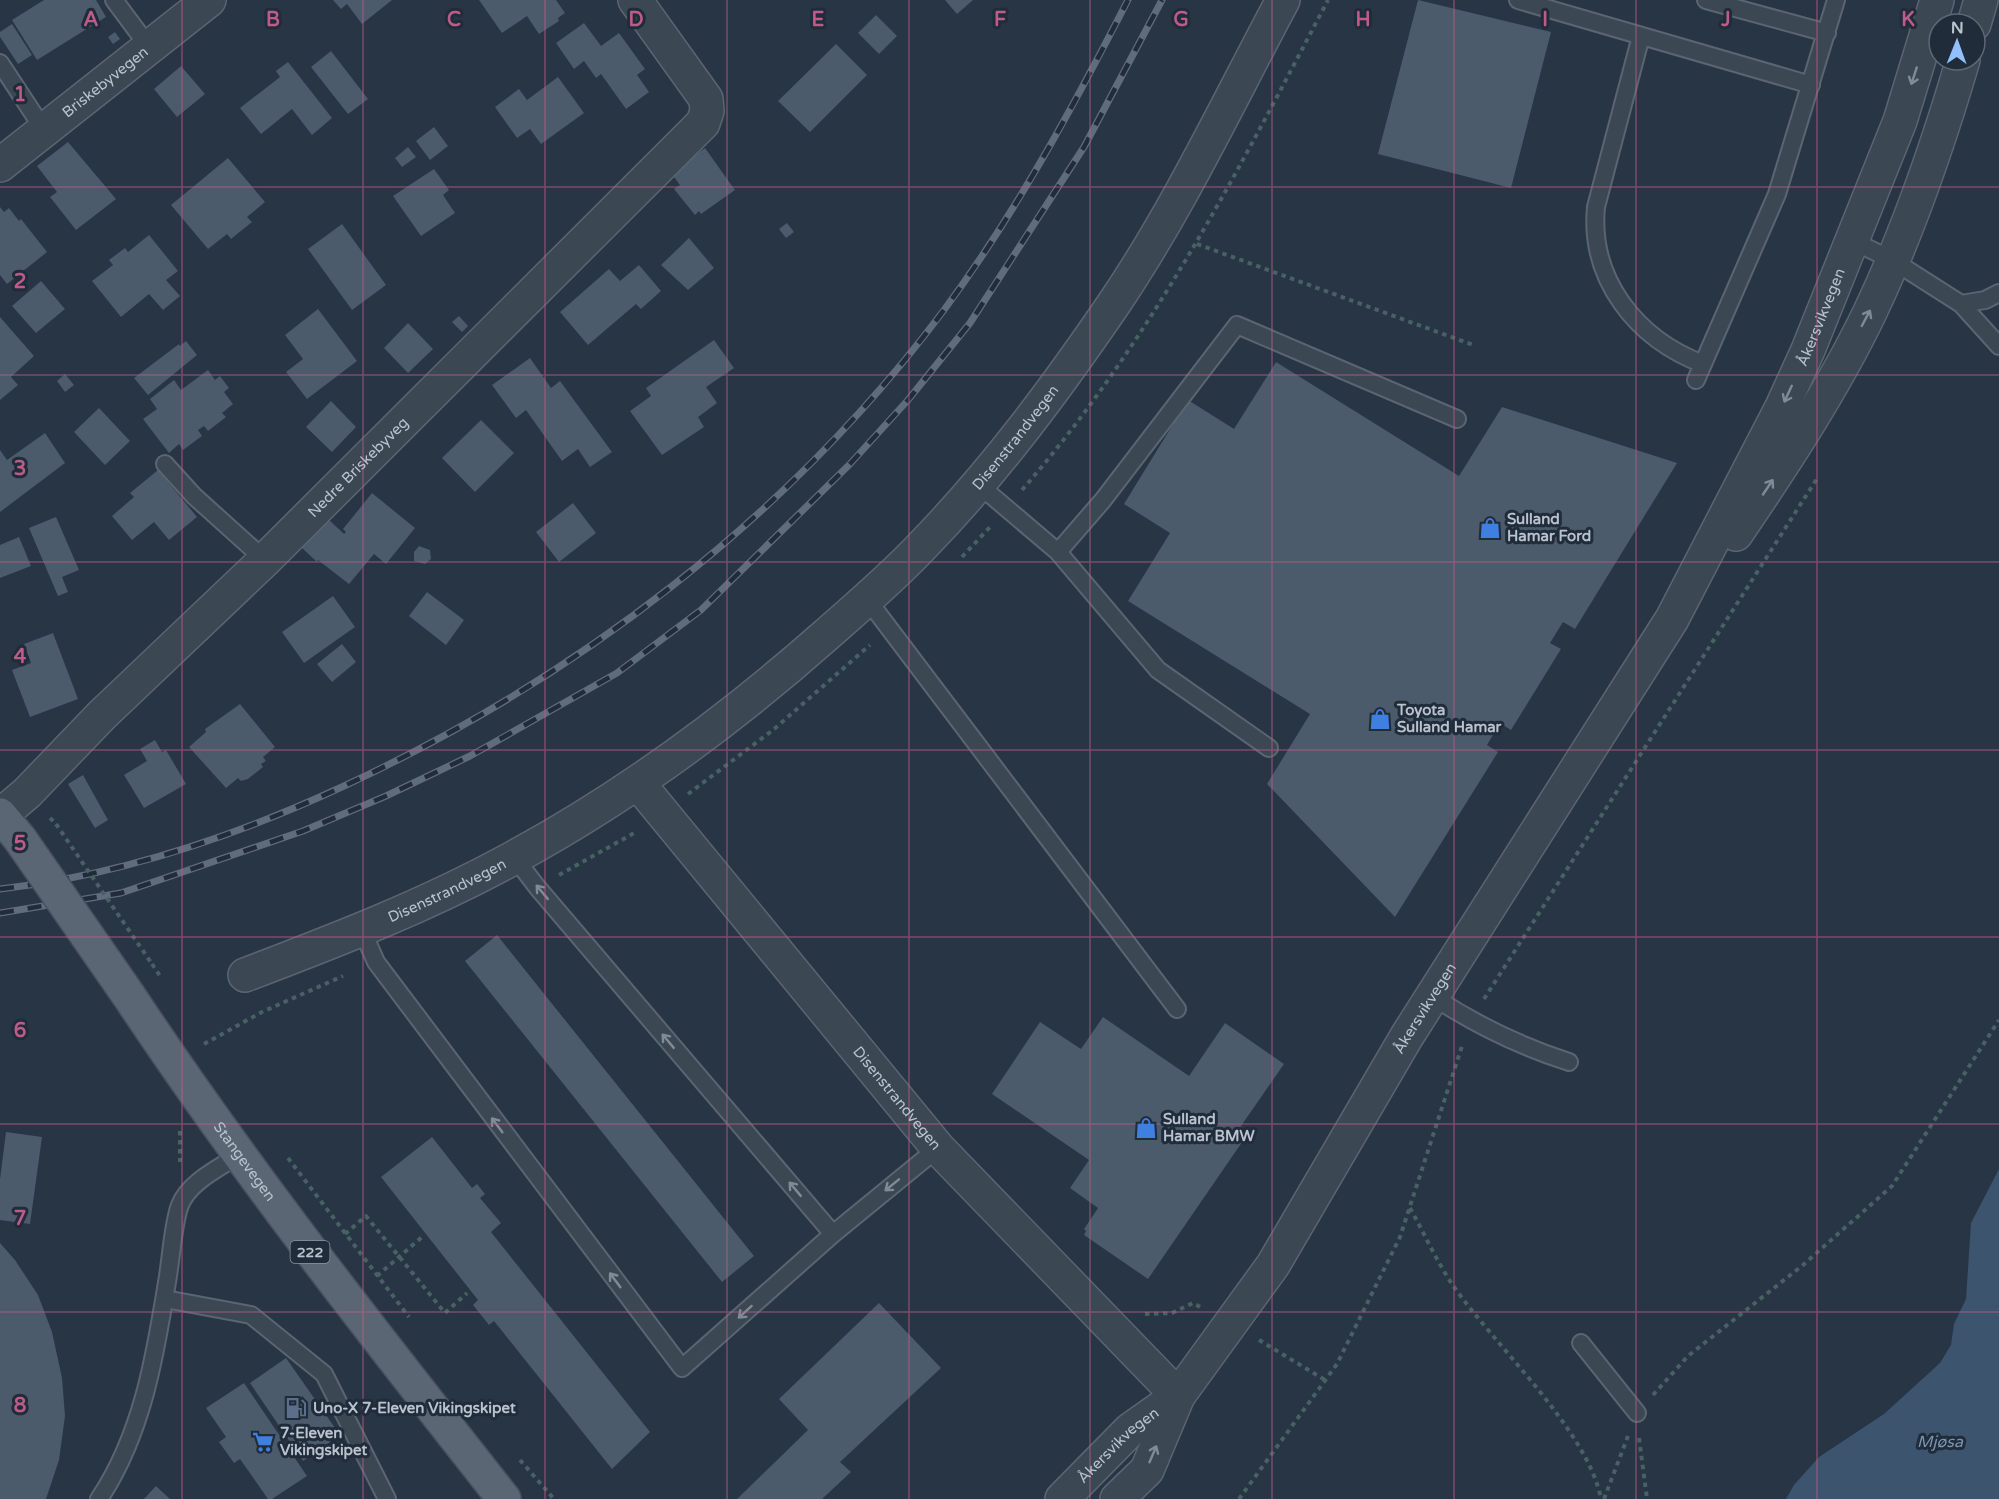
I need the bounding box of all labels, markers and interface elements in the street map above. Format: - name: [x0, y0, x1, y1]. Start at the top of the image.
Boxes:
- text: A: [84, 8, 99, 32]
- text: B: [266, 8, 280, 32]
- text: C: [447, 8, 461, 32]
- text: D: [628, 8, 644, 32]
- text: E: [812, 8, 825, 32]
- text: F: [994, 8, 1006, 32]
- text: G: [1173, 8, 1189, 32]
- text: H: [1355, 8, 1371, 32]
- text: I: [1542, 8, 1548, 32]
- text: J: [1720, 8, 1731, 32]
- text: K: [1901, 8, 1915, 32]
- north arrow: [1927, 12, 1987, 72]
- text: N: [1951, 18, 1964, 38]
- street label: Briskebyvegen: [59, 43, 152, 121]
- one-way arrow: [1908, 66, 1919, 85]
- text: 1: [14, 83, 26, 107]
- street label: Åkersvikvegen: [1793, 266, 1849, 369]
- text: 2: [14, 270, 26, 294]
- one-way arrow: [1861, 310, 1872, 328]
- street label: Disenstrandvegen: [968, 381, 1062, 494]
- one-way arrow: [1782, 384, 1793, 402]
- street label: Nedre Briskebyveg: [304, 413, 412, 521]
- text: 3: [14, 457, 26, 481]
- one-way arrow: [1762, 479, 1774, 496]
- place label: Sulland Hamar Ford: [1507, 510, 1591, 545]
- shop icon: Sulland Hamar Ford: [1478, 516, 1502, 540]
- text: 4: [14, 645, 27, 669]
- place label: Toyota Sulland Hamar: [1396, 701, 1502, 736]
- shop icon: Toyota Sulland Hamar: [1368, 707, 1392, 731]
- text: 5: [14, 832, 26, 856]
- street label: Disenstrandvegen: [385, 855, 509, 926]
- one-way arrow: [535, 884, 548, 900]
- street label: Åkersvikvegen: [1390, 960, 1460, 1057]
- text: 6: [14, 1019, 26, 1043]
- one-way arrow: [661, 1034, 675, 1049]
- street label: Disenstrandvegen: [849, 1043, 945, 1154]
- place label: Sulland Hamar BMW: [1163, 1110, 1255, 1145]
- shop icon: Sulland Hamar BMW: [1134, 1116, 1158, 1140]
- one-way arrow: [491, 1117, 504, 1133]
- street label: Stangevegen: [210, 1118, 280, 1205]
- one-way arrow: [885, 1179, 901, 1192]
- one-way arrow: [788, 1182, 802, 1197]
- text: 7: [14, 1207, 26, 1231]
- road number: 222: [290, 1241, 330, 1263]
- one-way arrow: [609, 1272, 622, 1288]
- one-way arrow: [738, 1305, 753, 1319]
- text: 8: [14, 1394, 26, 1418]
- fuel station icon: Uno-X 7-Eleven Vikingskipet: [284, 1396, 308, 1420]
- place label: Uno-X 7-Eleven Vikingskipet: [313, 1399, 516, 1418]
- street label: Åkersvikvegen: [1074, 1404, 1162, 1487]
- place label: 7-Eleven Vikingskipet: [280, 1424, 368, 1460]
- supermarket icon: 7-Eleven Vikingskipet: [251, 1430, 275, 1454]
- water label: Mjøsa: [1917, 1432, 1964, 1452]
- one-way arrow: [1148, 1446, 1159, 1464]

